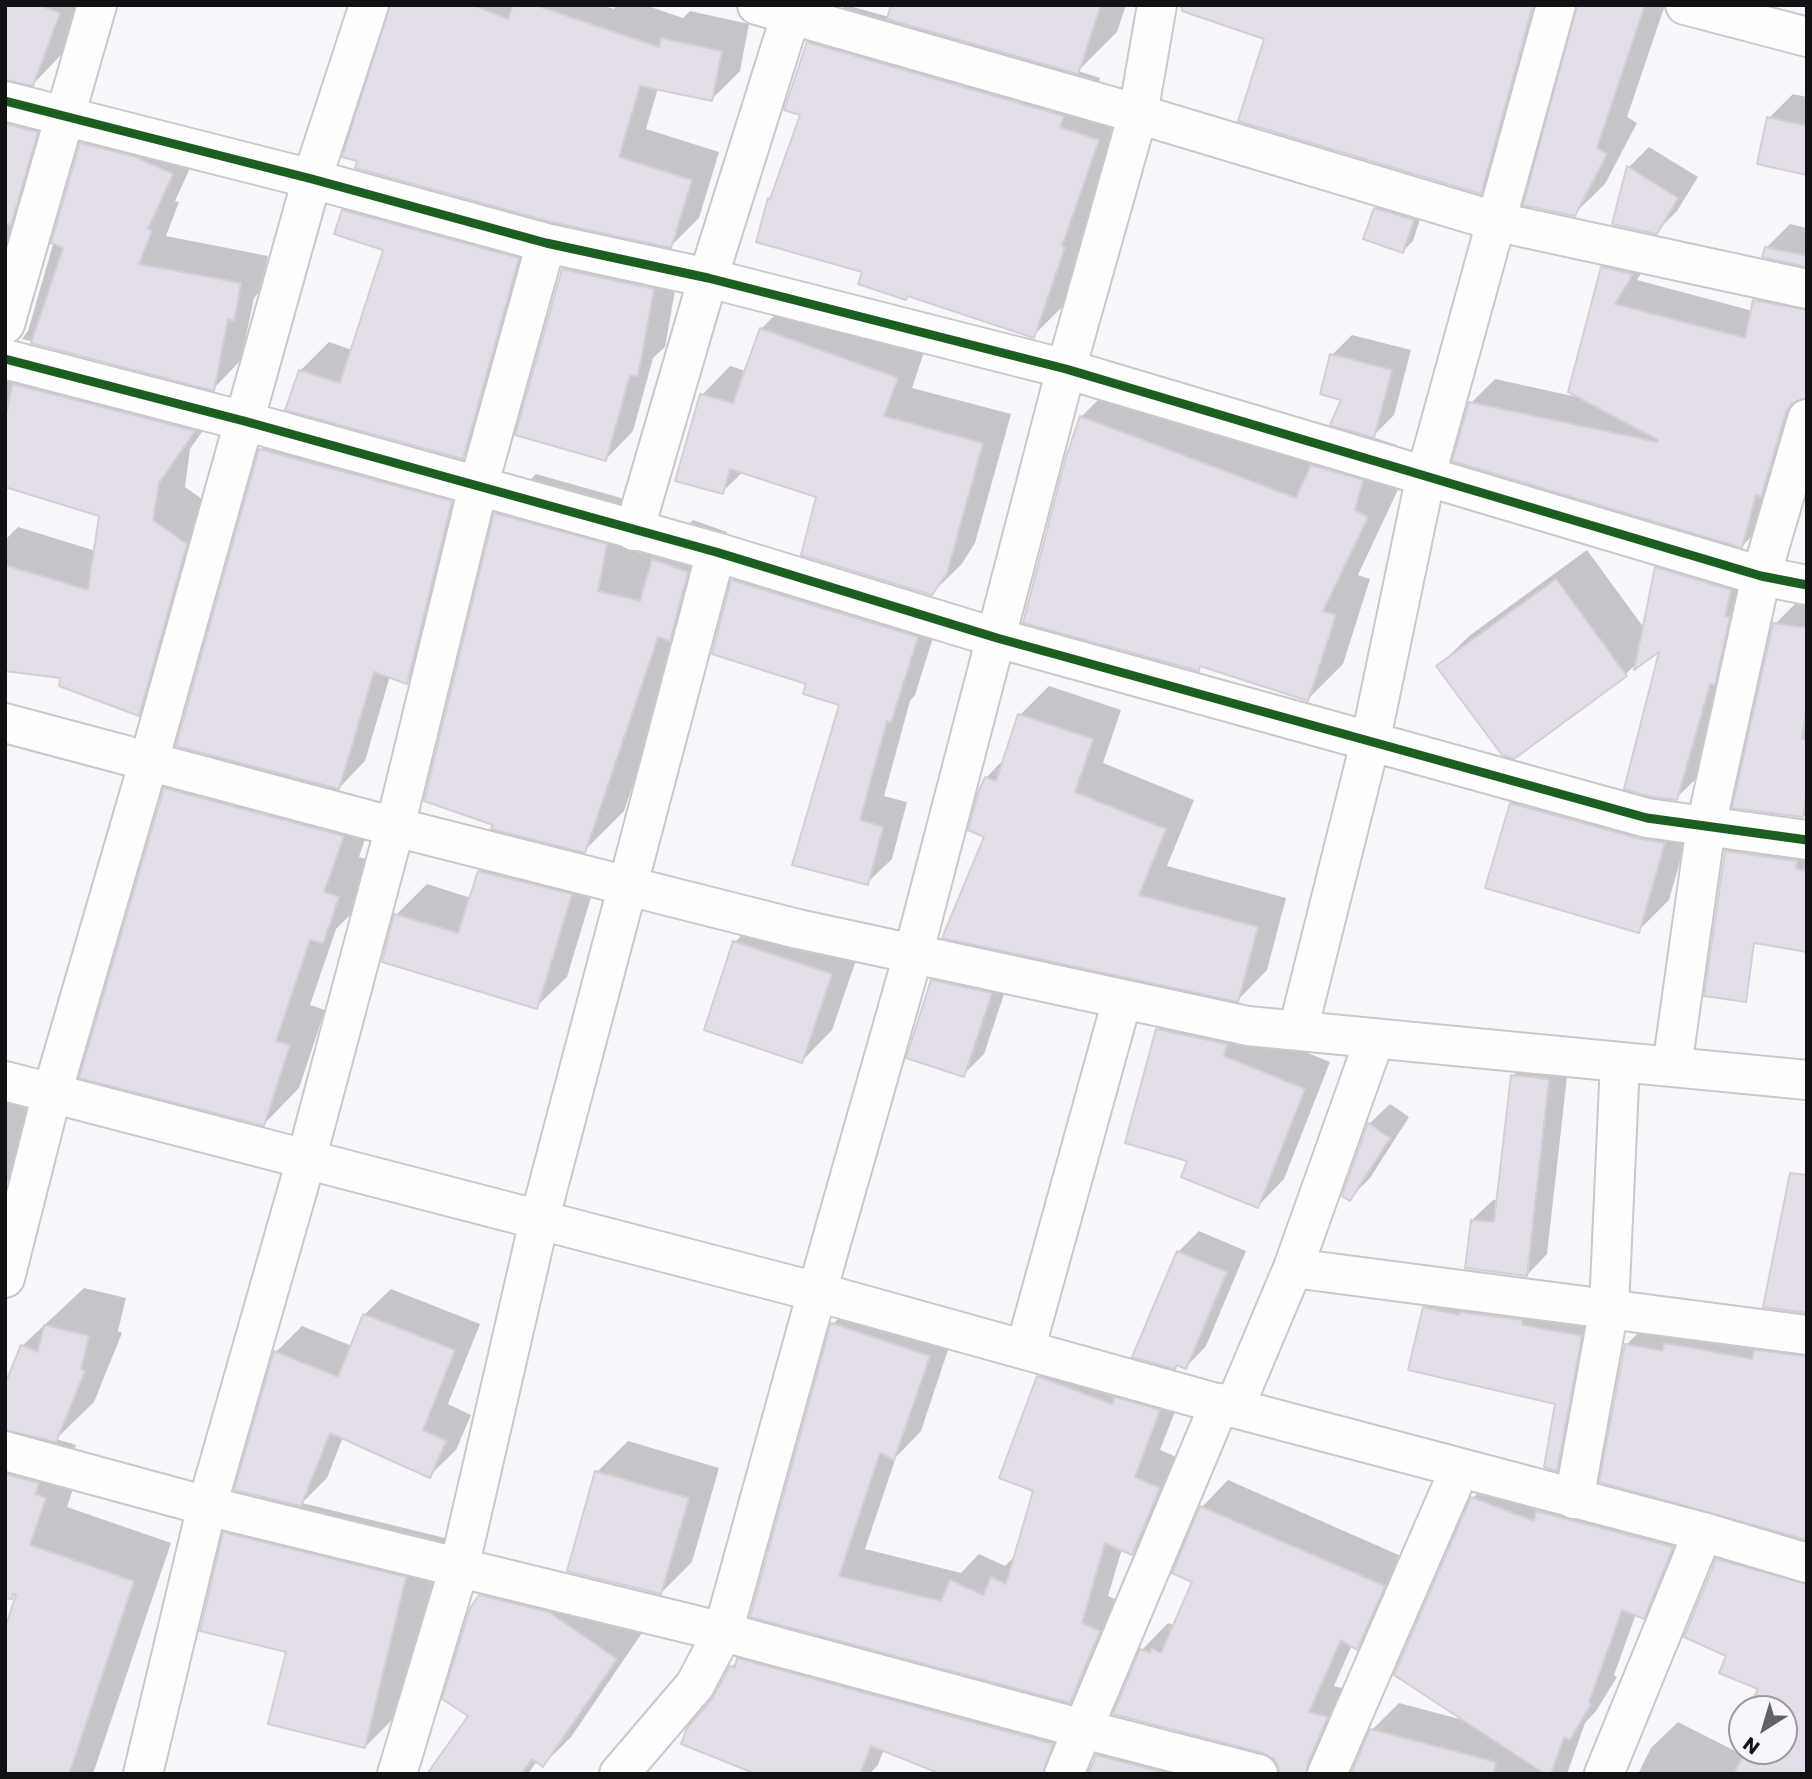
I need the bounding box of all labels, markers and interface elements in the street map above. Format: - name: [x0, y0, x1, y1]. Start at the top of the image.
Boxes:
- north arrow: [1728, 1695, 1798, 1765]
- text: N: [1737, 1730, 1765, 1761]

